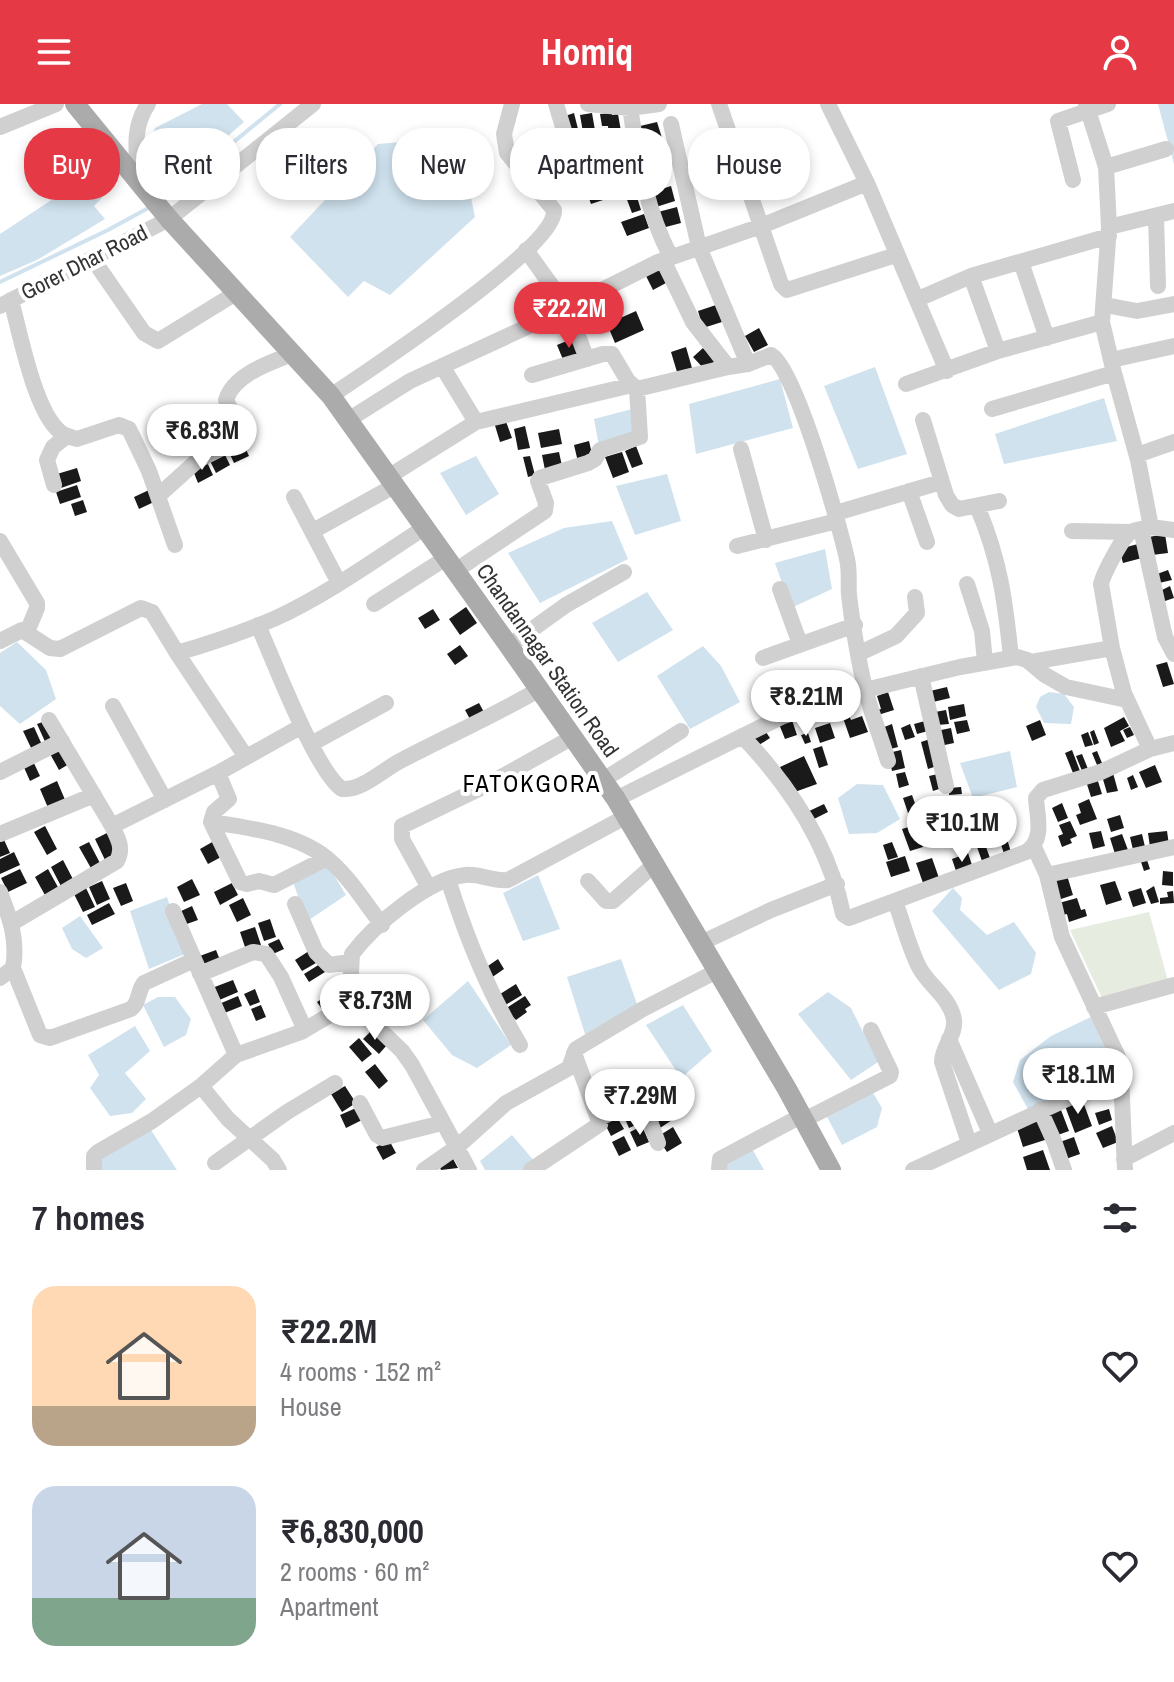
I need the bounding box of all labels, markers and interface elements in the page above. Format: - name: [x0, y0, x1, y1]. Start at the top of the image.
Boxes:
- text: Homiq: [541, 28, 633, 76]
- icon: menu: [32, 30, 76, 74]
- icon: person: [1098, 30, 1142, 74]
- chip: Buy: [24, 128, 120, 200]
- chip: Rent: [136, 128, 240, 200]
- chip: Filters: [256, 128, 376, 200]
- chip: New: [392, 128, 494, 200]
- chip: Apartment: [510, 128, 672, 200]
- chip: House: [688, 128, 810, 200]
- street label: Gorer Dhar Road: [16, 217, 152, 307]
- pin: ₹22.2M: [504, 282, 634, 350]
- text: ₹22.2M: [532, 290, 606, 325]
- pin: ₹6.83M: [137, 404, 267, 472]
- text: ₹6.83M: [165, 412, 239, 447]
- street label: Chandannagar Station Road: [470, 557, 626, 763]
- pin: ₹8.21M: [741, 670, 871, 738]
- text: ₹8.21M: [769, 678, 843, 713]
- district label: FATOKGORA: [463, 767, 601, 799]
- pin: ₹10.1M: [897, 796, 1027, 864]
- text: ₹10.1M: [925, 804, 999, 839]
- pin: ₹8.73M: [310, 974, 440, 1042]
- text: ₹8.73M: [338, 982, 412, 1017]
- pin: ₹18.1M: [1013, 1048, 1143, 1116]
- text: ₹18.1M: [1041, 1056, 1115, 1091]
- pin: ₹7.29M: [575, 1069, 705, 1137]
- text: ₹7.29M: [603, 1077, 677, 1112]
- text: 7 homes: [32, 1195, 145, 1241]
- icon: filters: [1098, 1196, 1142, 1240]
- text: ₹22.2M: [280, 1308, 377, 1354]
- icon: home: [96, 1318, 192, 1414]
- icon: heart: [1098, 1344, 1142, 1388]
- text: 4 rooms · 152 m²: [280, 1354, 441, 1389]
- text: House: [280, 1389, 342, 1424]
- text: ₹6,830,000: [280, 1508, 424, 1554]
- icon: home: [96, 1518, 192, 1614]
- icon: heart: [1098, 1544, 1142, 1588]
- text: 2 rooms · 60 m²: [280, 1554, 429, 1589]
- text: Apartment: [280, 1589, 378, 1624]

